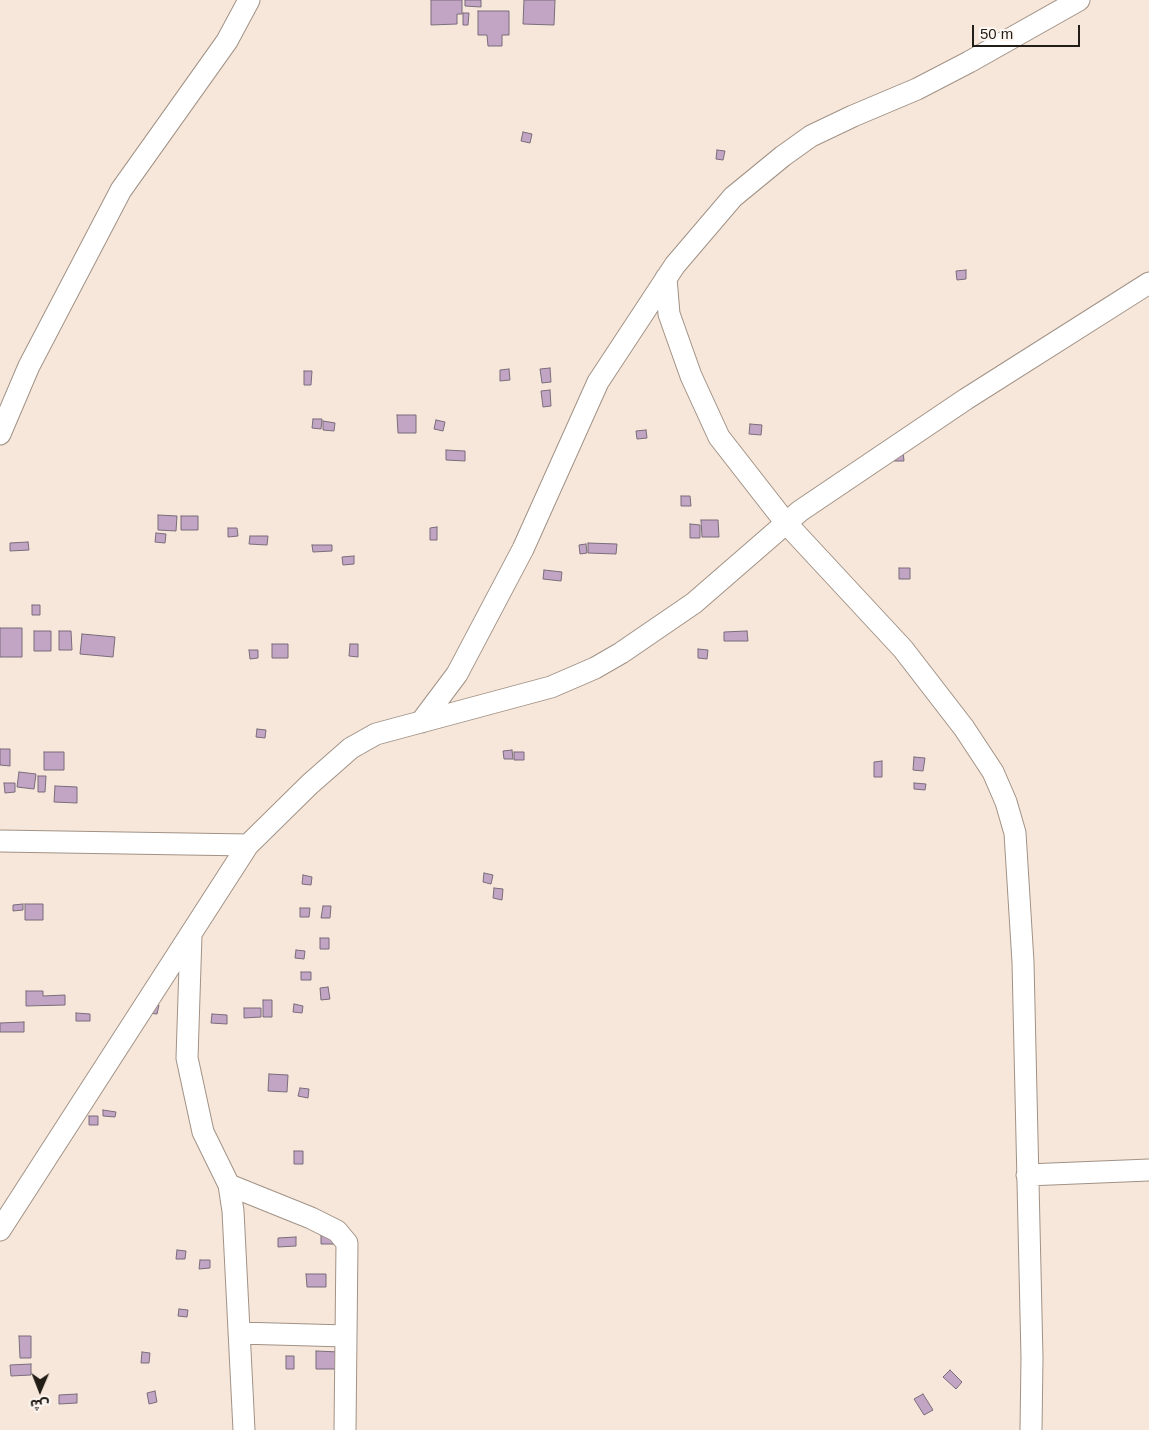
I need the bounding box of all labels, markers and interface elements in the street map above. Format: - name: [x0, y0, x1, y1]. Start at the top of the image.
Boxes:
- scale bar: [974, 15, 1082, 47]
- text: 50 m: [980, 25, 1013, 42]
- north arrow: [15, 1365, 65, 1415]
- text: ش: [30, 1397, 49, 1413]

